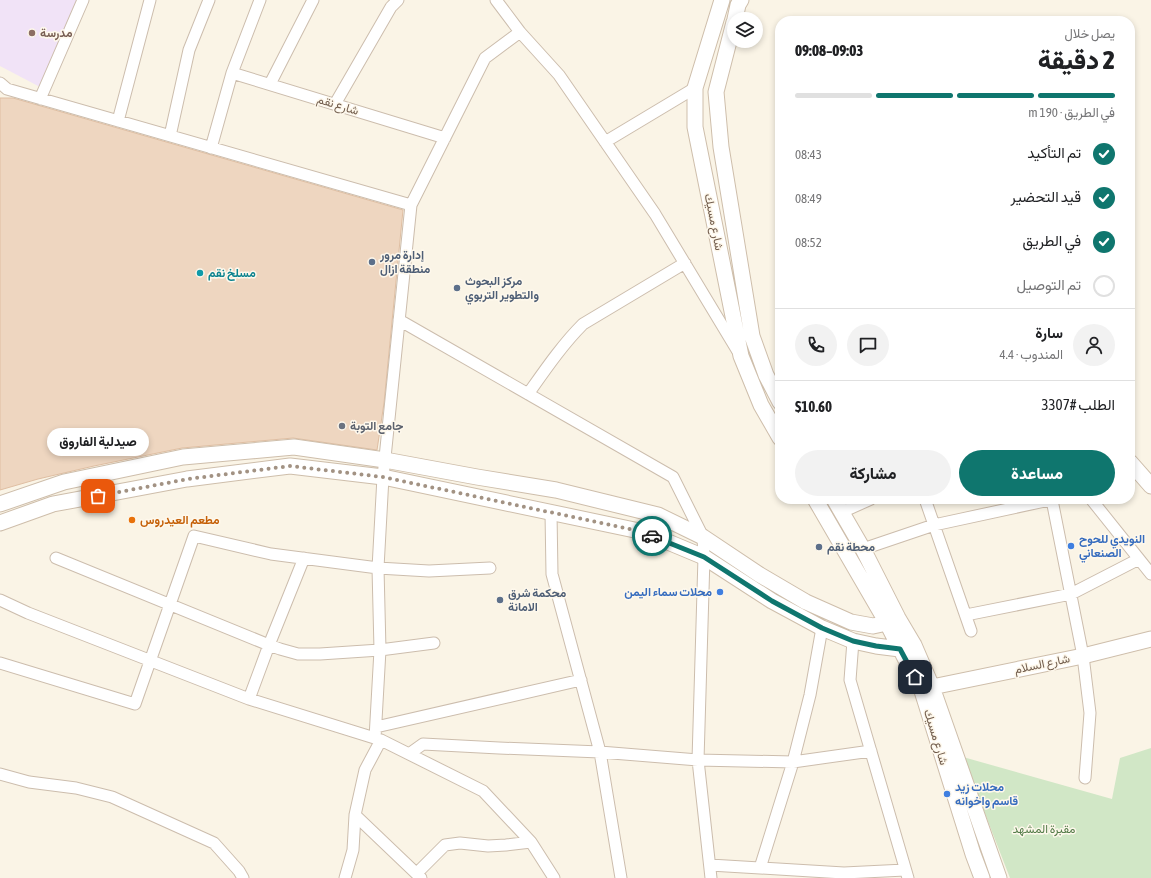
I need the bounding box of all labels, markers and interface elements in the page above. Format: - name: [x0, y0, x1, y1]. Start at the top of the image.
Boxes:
- map controls: [727, 12, 763, 48]
- button: layers: [727, 12, 763, 48]
- place label: مدرسة: [40, 26, 73, 41]
- text: يصل خلال: [1064, 26, 1115, 41]
- marker: مدرسة: [27, 28, 37, 38]
- text: 09:03–09:08: [795, 42, 863, 59]
- text: 2 دقيقة: [1038, 45, 1115, 75]
- street label: شارع نقم: [315, 92, 361, 120]
- text: في الطريق · 190 m: [1028, 105, 1115, 120]
- icon: check: [1093, 143, 1115, 165]
- text: تم التأكيد: [1027, 144, 1081, 161]
- text: 08:43: [795, 147, 822, 162]
- icon: check: [1093, 187, 1115, 209]
- text: قيد التحضير: [1011, 188, 1081, 205]
- text: 08:49: [795, 191, 822, 206]
- street label: شارع مسيك: [700, 192, 726, 252]
- icon: check: [1093, 231, 1115, 253]
- text: في الطريق: [1022, 232, 1081, 249]
- text: 08:52: [795, 235, 822, 250]
- place label: إدارة مرور منطقة ازال: [379, 248, 431, 277]
- marker: إدارة مرور منطقة ازال: [367, 257, 377, 267]
- place label: مسلخ نقم: [208, 266, 256, 281]
- marker: مسلخ نقم: [195, 268, 205, 278]
- place label: مركز البحوث والتطوير التربوي: [465, 274, 539, 305]
- text: تم التوصيل: [1016, 276, 1081, 293]
- marker: مركز البحوث والتطوير التربوي: [452, 283, 462, 293]
- button: phone: [795, 324, 837, 366]
- button: chat: [847, 324, 889, 366]
- text: سارة: [1035, 324, 1063, 341]
- button: person: [1073, 324, 1115, 366]
- text: المندوب · 4.4: [999, 347, 1063, 362]
- text: الطلب #3307: [1042, 396, 1115, 413]
- text: $10.60: [795, 398, 832, 415]
- place label: جامع التوبة: [350, 419, 403, 434]
- marker: جامع التوبة: [337, 421, 347, 431]
- callout: صيدلية الفاروق: [47, 428, 149, 456]
- text: صيدلية الفاروق: [59, 434, 137, 449]
- button: مشاركة: [795, 450, 951, 496]
- button: مساعدة: [959, 450, 1115, 496]
- pin: [81, 479, 115, 513]
- icon: bag: [87, 485, 109, 507]
- place label: مطعم العيدروس: [140, 513, 220, 528]
- marker: مطعم العيدروس: [127, 515, 137, 525]
- courier: [632, 516, 672, 556]
- icon: car: [641, 525, 663, 547]
- place label: النويدي للحوح الصنعاني: [1079, 532, 1145, 563]
- place label: محطة نقم: [827, 540, 876, 555]
- marker: النويدي للحوح الصنعاني: [1066, 541, 1076, 551]
- marker: محطة نقم: [814, 542, 824, 552]
- place label: محلات سماء اليمن: [624, 585, 712, 599]
- place label: محكمة شرق الامانة: [508, 586, 567, 614]
- marker: محلات سماء اليمن: [715, 587, 725, 597]
- marker: محكمة شرق الامانة: [495, 595, 505, 605]
- street label: شارع السلام: [1013, 651, 1072, 679]
- pin: [898, 660, 932, 694]
- icon: home: [904, 666, 926, 688]
- street label: شارع مسيك: [919, 707, 951, 767]
- place label: محلات زيد قاسم واخوانه: [955, 780, 1019, 809]
- marker: محلات زيد قاسم واخوانه: [942, 789, 952, 799]
- park label: مقبرة المشهد: [1012, 822, 1076, 837]

